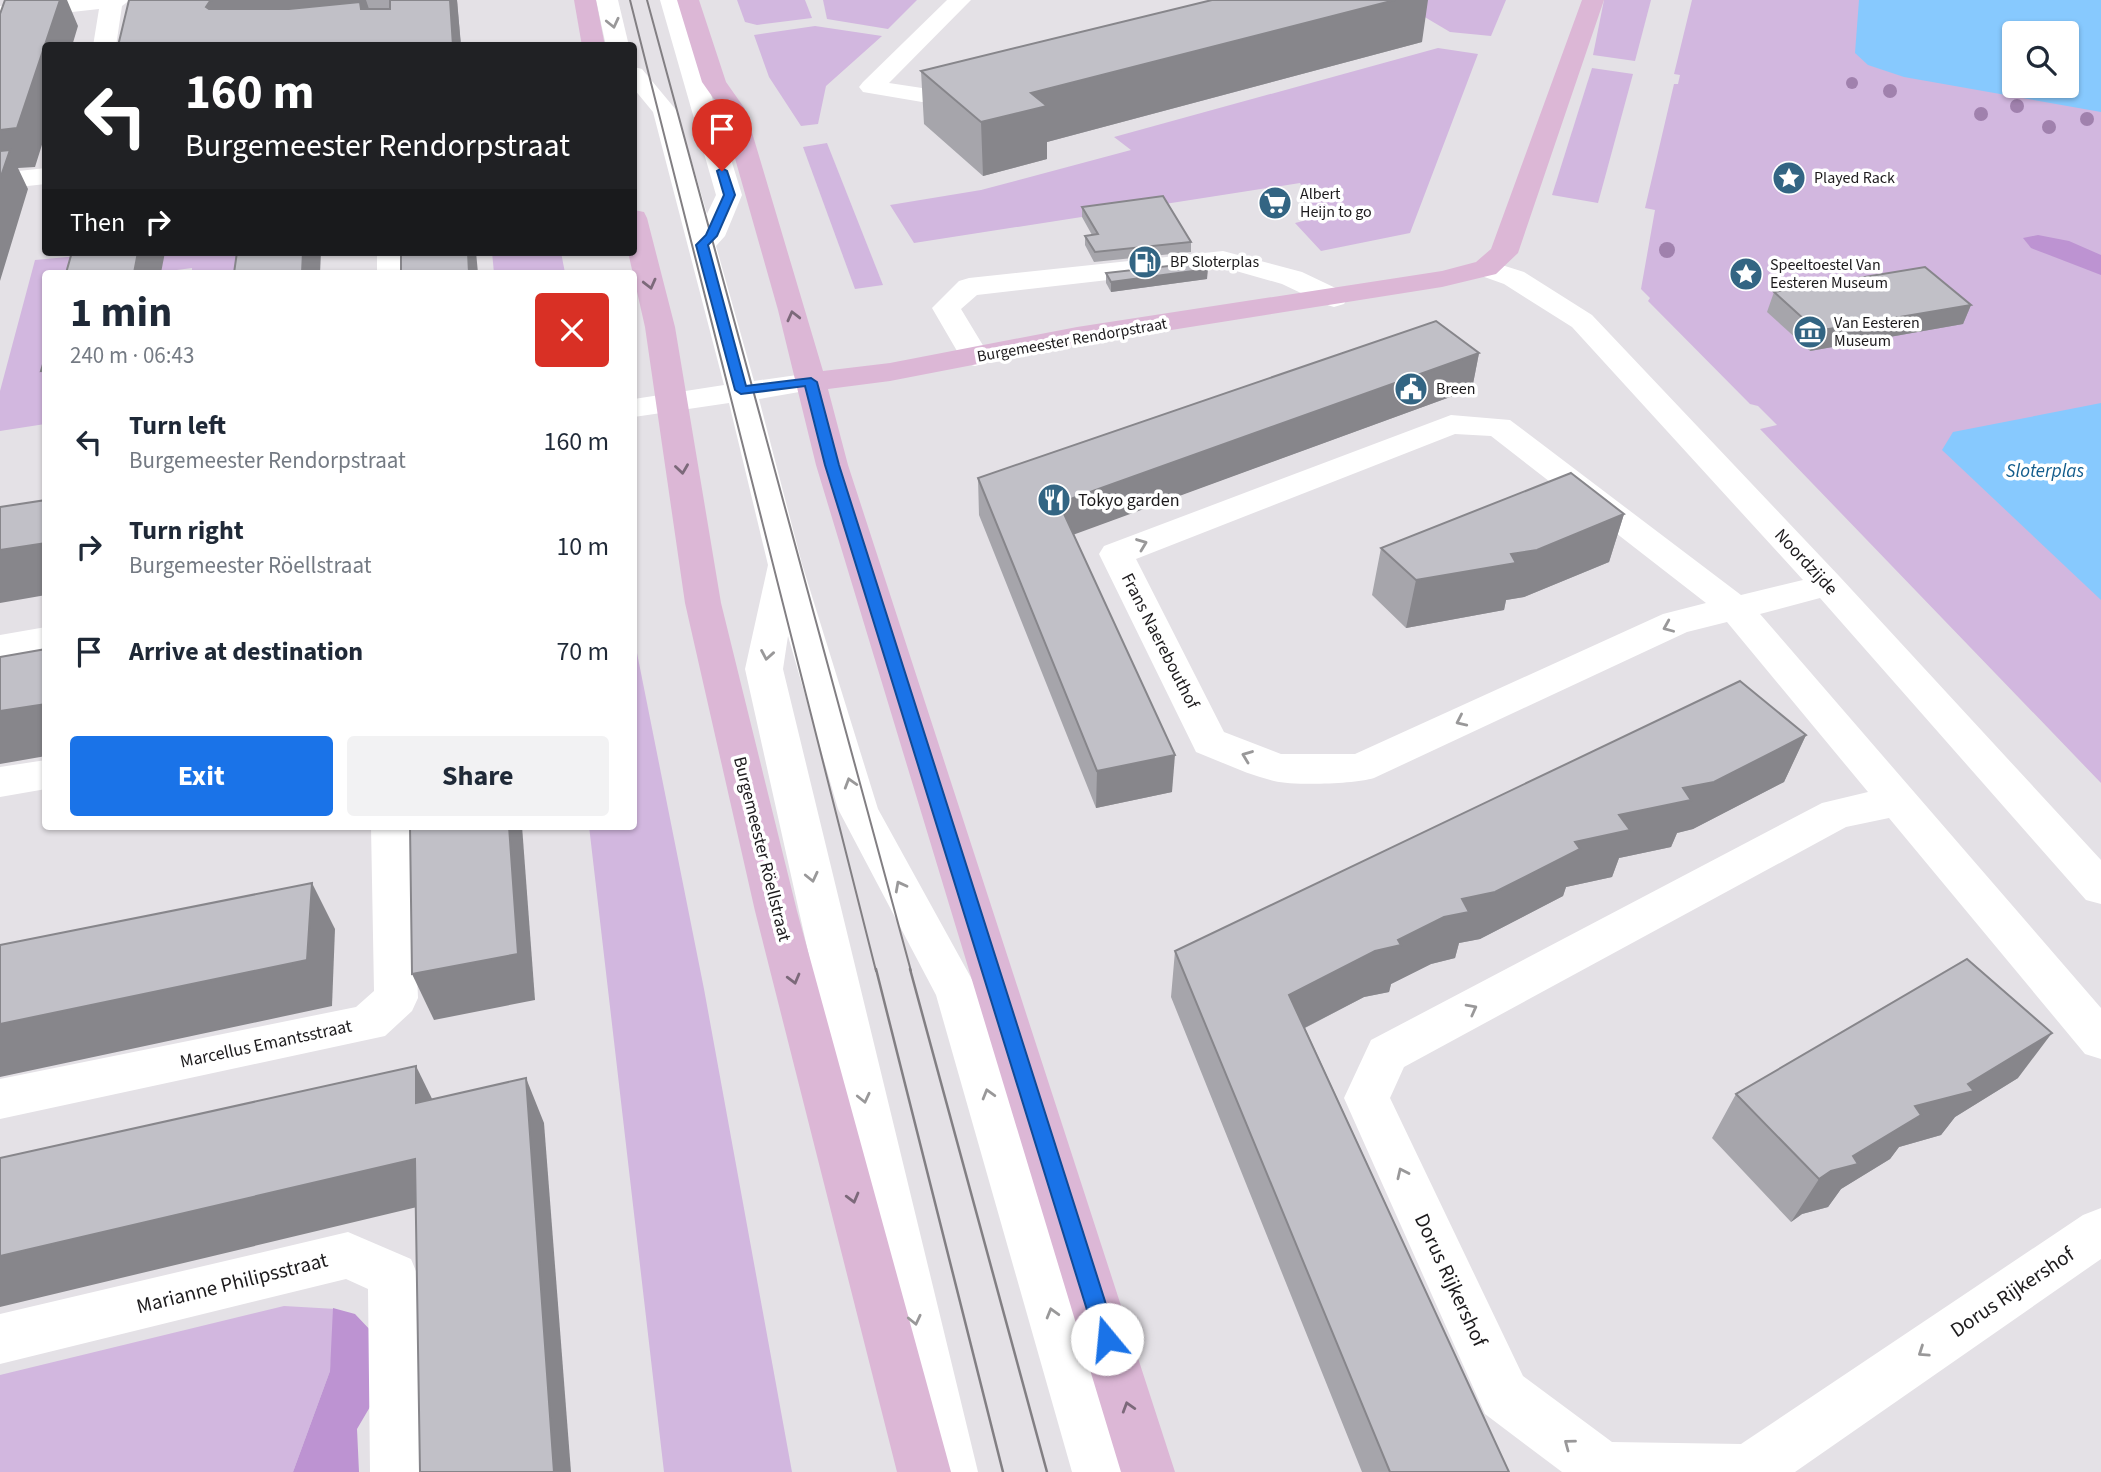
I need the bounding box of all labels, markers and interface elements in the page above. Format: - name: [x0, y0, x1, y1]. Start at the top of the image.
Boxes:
- one-way arrow: [605, 17, 619, 29]
- map controls: [2002, 21, 2079, 98]
- button: search: [2002, 21, 2079, 98]
- text: 160 m: [185, 58, 314, 128]
- icon: left: [70, 70, 161, 161]
- pin: [692, 99, 752, 171]
- icon: arrive: [703, 110, 741, 148]
- text: Burgemeester Rendorpstraat: [185, 123, 570, 169]
- place icon: Played Rack: [1770, 159, 1808, 197]
- place label: Played Rack: [1814, 167, 1895, 189]
- place label: Albert Heijn to go: [1300, 183, 1372, 223]
- supermarket icon: Albert Heijn to go: [1256, 184, 1294, 222]
- icon: right: [139, 203, 177, 241]
- text: Then: [70, 204, 125, 241]
- fuel station icon: BP Sloterplas: [1126, 243, 1164, 281]
- place label: BP Sloterplas: [1170, 251, 1259, 273]
- place label: Speeltoestel Van Eesteren Museum: [1770, 254, 1888, 294]
- place icon: Speeltoestel Van Eesteren Museum: [1727, 255, 1765, 293]
- one-way arrow: [642, 278, 656, 290]
- text: 1 min: [70, 283, 172, 343]
- button: close: [535, 293, 609, 367]
- one-way arrow: [787, 310, 801, 322]
- street label: Burgemeester Rendorpstraat: [975, 312, 1169, 368]
- place label: Van Eesteren Museum: [1834, 312, 1920, 352]
- museum icon: Van Eesteren Museum: [1791, 313, 1829, 351]
- text: 240 m · 06:43: [70, 339, 194, 372]
- public building icon: Breen: [1392, 370, 1430, 408]
- place label: Breen: [1436, 378, 1475, 400]
- text: Turn left: [129, 407, 226, 444]
- icon: left: [70, 423, 108, 461]
- text: 160 m: [543, 423, 609, 460]
- text: Burgemeester Rendorpstraat: [129, 444, 406, 477]
- water label: Sloterplas: [2006, 458, 2085, 485]
- one-way arrow: [675, 463, 690, 475]
- restaurant icon: Tokyo garden: [1035, 481, 1073, 519]
- place label: Tokyo garden: [1078, 488, 1180, 513]
- text: Turn right: [129, 512, 244, 549]
- street label: Noordzijde: [1769, 523, 1843, 601]
- icon: right: [70, 528, 108, 566]
- text: 10 m: [556, 528, 609, 565]
- one-way arrow: [1136, 538, 1148, 552]
- text: Burgemeester Röellstraat: [129, 549, 371, 582]
- street label: Frans Naerebouthof: [1115, 569, 1205, 714]
- one-way arrow: [1663, 618, 1675, 632]
- icon: arrive: [70, 633, 108, 671]
- text: Arrive at destination: [129, 633, 363, 670]
- text: 70 m: [556, 633, 609, 670]
- one-way arrow: [760, 649, 775, 661]
- one-way arrow: [1456, 713, 1469, 727]
- button: Exit: [70, 736, 333, 816]
- button: Share: [347, 736, 609, 816]
- one-way arrow: [1241, 750, 1253, 764]
- street label: Burgemeester Röellstraat: [727, 754, 797, 944]
- one-way arrow: [844, 777, 859, 789]
- one-way arrow: [804, 870, 819, 882]
- one-way arrow: [895, 880, 909, 893]
- one-way arrow: [786, 973, 800, 985]
- one-way arrow: [1465, 1003, 1477, 1017]
- street label: Marcellus Emantsstraat: [178, 1014, 354, 1074]
- one-way arrow: [981, 1089, 996, 1101]
- one-way arrow: [856, 1092, 870, 1104]
- one-way arrow: [1396, 1168, 1410, 1180]
- one-way arrow: [845, 1192, 859, 1204]
- street label: Dorus Rijkershof: [1407, 1209, 1495, 1352]
- street label: Dorus Rijkershof: [1944, 1239, 2081, 1345]
- street label: Marianne Philipsstraat: [133, 1245, 331, 1321]
- position arrow: [1070, 1302, 1144, 1376]
- one-way arrow: [1046, 1307, 1061, 1319]
- one-way arrow: [907, 1314, 922, 1326]
- one-way arrow: [1918, 1344, 1931, 1356]
- one-way arrow: [1122, 1401, 1136, 1414]
- one-way arrow: [1565, 1439, 1577, 1452]

